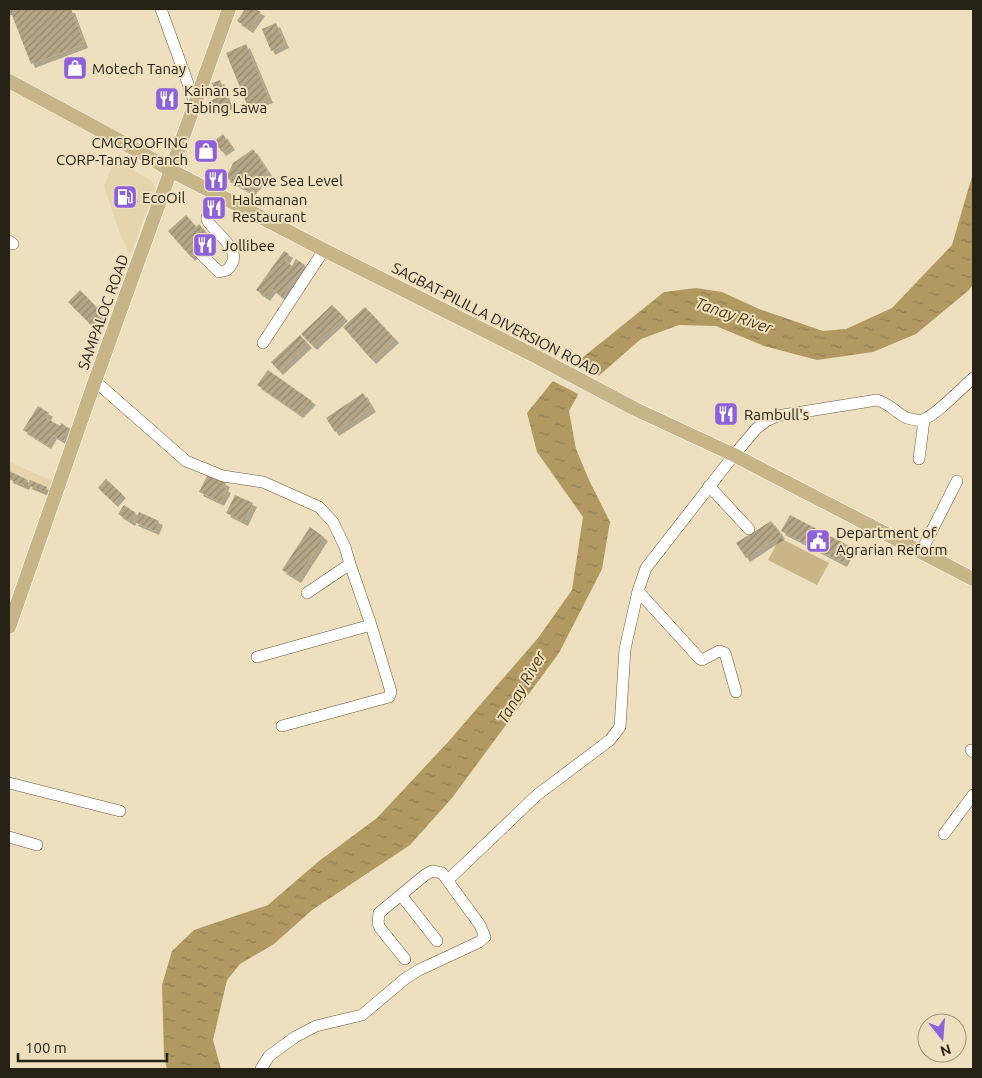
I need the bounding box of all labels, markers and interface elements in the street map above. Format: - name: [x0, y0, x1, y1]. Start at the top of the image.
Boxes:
- shop icon: Motech Tanay: [62, 55, 88, 81]
- place label: Motech Tanay: [92, 60, 186, 77]
- place label: Kainan sa Tabing Lawa: [184, 82, 267, 116]
- restaurant icon: Kainan sa Tabing Lawa: [154, 86, 180, 112]
- place label: CMCROOFING CORP-Tanay Branch: [56, 134, 188, 168]
- shop icon: CMCROOFING CORP-Tanay Branch: [193, 138, 219, 164]
- restaurant icon: Above Sea Level: [203, 167, 229, 193]
- place label: Above Sea Level: [234, 172, 343, 189]
- fuel station icon: EcoOil: [112, 184, 138, 210]
- place label: EcoOil: [142, 189, 185, 206]
- place label: Halamanan Restaurant: [232, 191, 307, 225]
- restaurant icon: Halamanan Restaurant: [201, 195, 227, 221]
- restaurant icon: Jollibee: [192, 232, 218, 258]
- place label: Jollibee: [222, 237, 275, 254]
- street label: SAMPALOC ROAD: [74, 252, 132, 372]
- street label: SAGBAT-PILILLA DIVERSION ROAD: [389, 259, 603, 379]
- water label: Tanay River: [693, 293, 776, 337]
- restaurant icon: Rambull's: [713, 401, 739, 427]
- place label: Rambull's: [744, 406, 809, 423]
- place label: Department of Agrarian Reform: [836, 524, 947, 558]
- public building icon: Department of Agrarian Reform: [805, 528, 831, 554]
- water label: Tanay River: [493, 647, 549, 726]
- north arrow: [917, 1013, 967, 1063]
- scale bar: [18, 1030, 166, 1062]
- text: 100 m: [25, 1039, 67, 1056]
- text: N: [938, 1041, 953, 1060]

